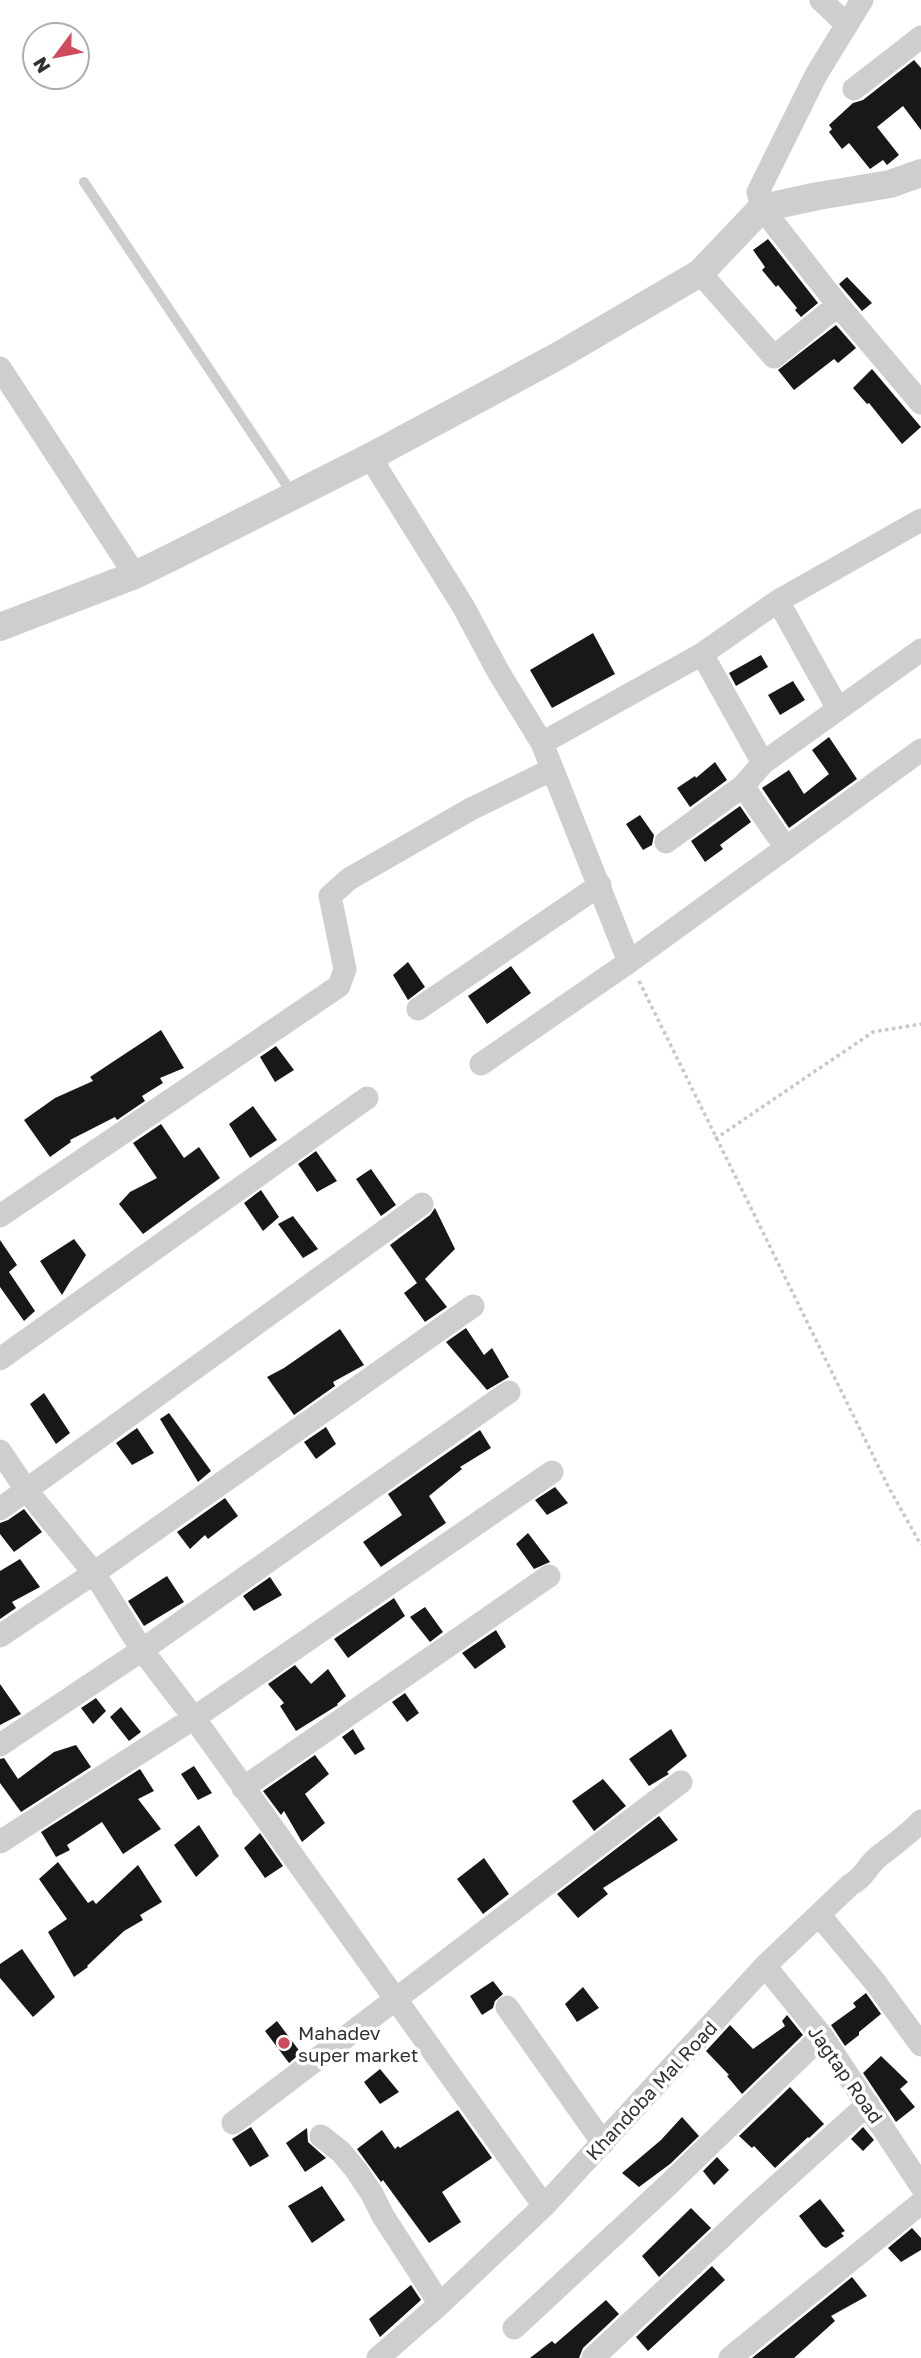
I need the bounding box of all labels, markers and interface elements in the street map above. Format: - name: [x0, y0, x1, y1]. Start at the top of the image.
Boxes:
- north arrow: [21, 21, 91, 91]
- text: N: [28, 53, 55, 77]
- street label: Khandoba Mal Road: [581, 2016, 721, 2164]
- place label: Mahadev super market: [298, 2021, 418, 2066]
- street label: Jagtap Road: [804, 2021, 888, 2127]
- marker: Mahadev super market: [276, 2035, 292, 2051]

